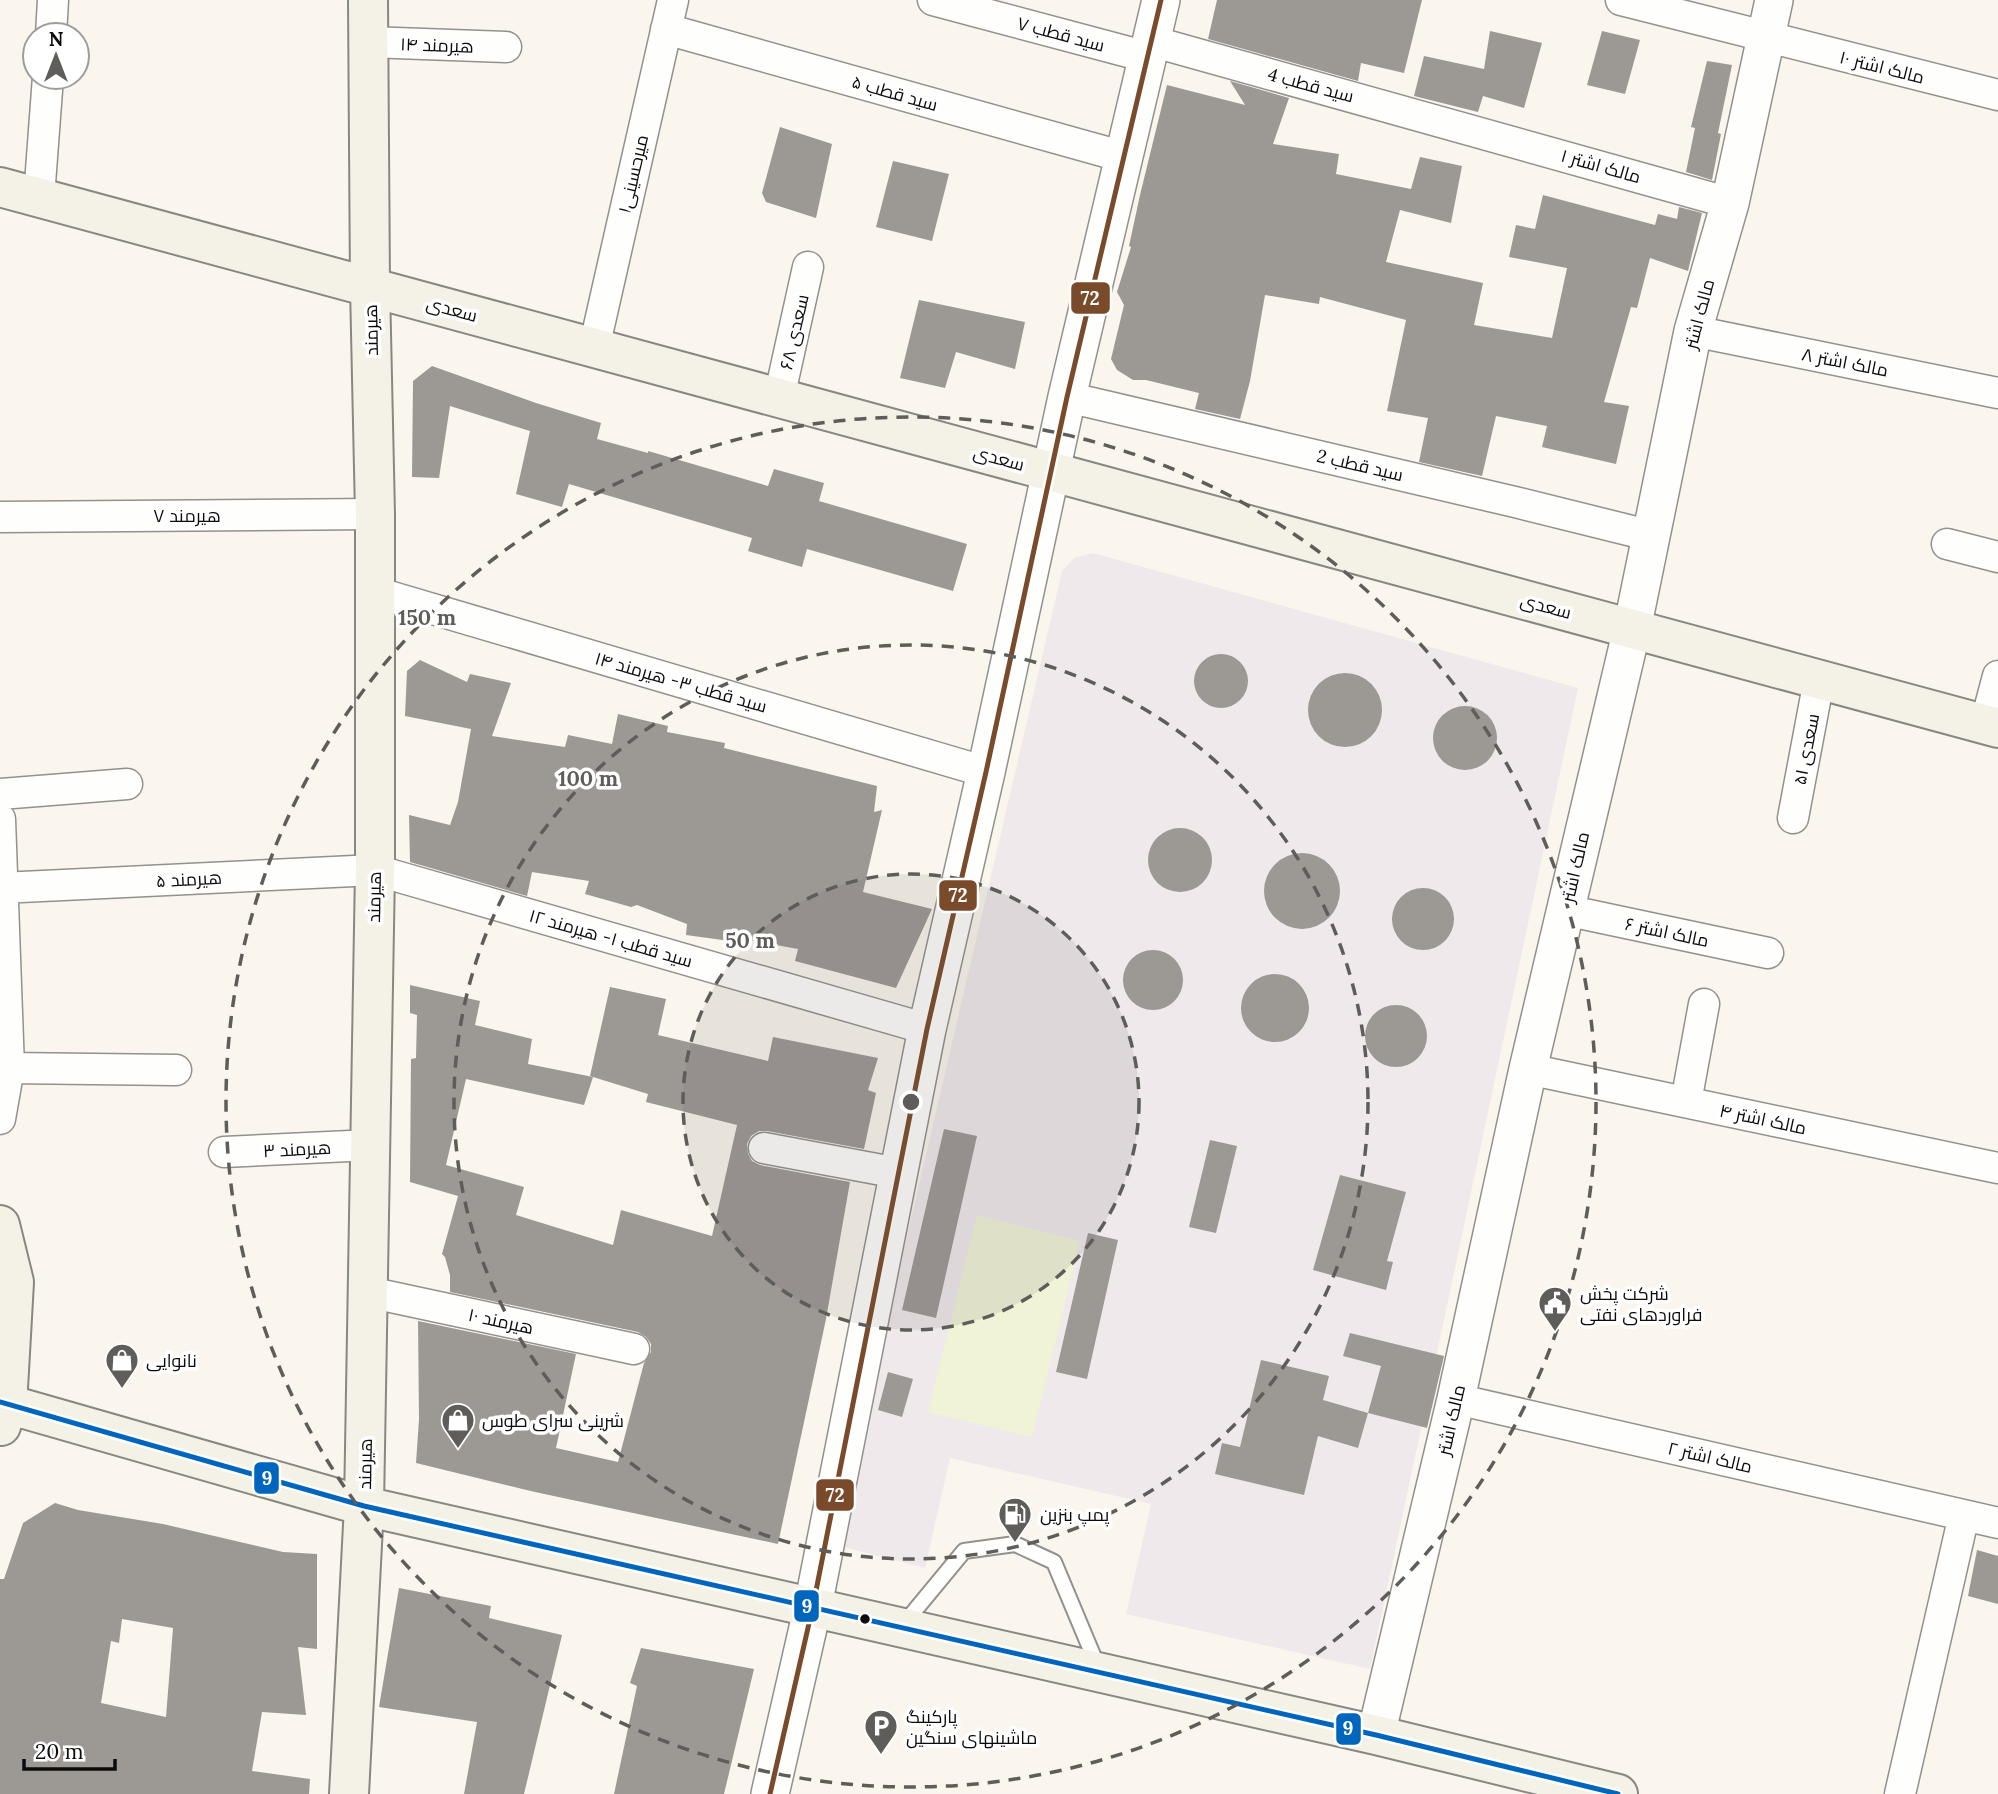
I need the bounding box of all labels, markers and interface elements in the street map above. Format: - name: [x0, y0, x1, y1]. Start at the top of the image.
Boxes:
- street label: سید قطب ۷: [1015, 11, 1107, 57]
- north arrow: [21, 21, 91, 91]
- text: N: [49, 27, 64, 51]
- street label: هیرمند ۱۴: [400, 32, 474, 58]
- street label: مالک اشتر ۱۰: [1837, 45, 1927, 89]
- street label: سید قطب 4: [1265, 62, 1357, 108]
- street label: سید قطب ۵: [849, 70, 941, 116]
- street label: میرحسینی۱: [613, 133, 653, 215]
- street label: مالک اشتر ۱: [1558, 144, 1644, 188]
- street label: مالک اشتر: [1678, 276, 1719, 353]
- line badge: 72: [1070, 281, 1111, 315]
- text: 72: [1080, 286, 1100, 310]
- street label: سعدی: [424, 291, 480, 327]
- street label: سعدی ۶۸: [774, 292, 814, 372]
- street label: هیرمند: [359, 304, 383, 356]
- street label: مالک اشتر ۸: [1800, 342, 1890, 382]
- street label: سعدی: [971, 440, 1027, 476]
- street label: سید قطب 2: [1315, 444, 1405, 486]
- street label: هیرمند ۷: [153, 504, 221, 527]
- street label: سعدی: [1518, 588, 1574, 624]
- text: 150 m: [398, 604, 456, 631]
- street label: سید قطب ۳- هیرمند ۱۴: [592, 646, 770, 718]
- street label: سعدی ۵۱: [1788, 711, 1824, 787]
- text: 100 m: [558, 765, 618, 792]
- street label: مالک اشتر: [1556, 829, 1594, 905]
- street label: هیرمند ۵: [155, 866, 223, 892]
- street label: هیرمند: [362, 871, 386, 923]
- line badge: 72: [938, 879, 978, 912]
- text: 72: [948, 883, 968, 907]
- street label: سید قطب ۱- هیرمند ۱۲: [527, 904, 695, 972]
- street label: مالک اشتر ۶: [1623, 912, 1711, 952]
- text: 50 m: [725, 927, 775, 954]
- centre of rings: [899, 1090, 923, 1114]
- street label: مالک اشتر ۴: [1717, 1099, 1809, 1139]
- street label: هیرمند ۳: [262, 1136, 332, 1162]
- place label: شرکت پخش فراوردهای نفتی: [1580, 1282, 1702, 1326]
- public building icon: شرکت پخش فراوردهای نفتی: [1536, 1284, 1574, 1333]
- street label: هیرمند ۱۰: [466, 1303, 536, 1339]
- shop icon: نانوایی: [103, 1341, 141, 1390]
- place label: نانوایی: [146, 1349, 197, 1372]
- street label: مالک اشتر: [1432, 1382, 1470, 1458]
- shop icon: شرینی سرای طوس: [439, 1401, 477, 1450]
- place label: شرینی سرای طوس: [482, 1409, 624, 1432]
- street label: مالک اشتر ۲: [1666, 1436, 1754, 1478]
- street label: هیرمند: [353, 1438, 377, 1490]
- line badge: 9: [253, 1461, 280, 1495]
- text: 9: [262, 1466, 273, 1490]
- line badge: 72: [815, 1478, 855, 1512]
- text: 72: [825, 1483, 845, 1507]
- fuel station icon: پمپ بنزین: [996, 1495, 1034, 1544]
- place label: پمپ بنزین: [1040, 1503, 1109, 1527]
- line badge: 9: [793, 1589, 820, 1623]
- text: 9: [802, 1594, 813, 1618]
- unlabelled marker: [858, 1612, 872, 1626]
- place label: پارکینگ ماشینهای سنگین: [906, 1705, 1037, 1749]
- parking icon: پارکینگ ماشینهای سنگین: [862, 1707, 900, 1756]
- line badge: 9: [1335, 1712, 1362, 1746]
- text: 9: [1343, 1716, 1354, 1740]
- scale bar: [24, 1728, 116, 1772]
- text: 20 m: [35, 1738, 84, 1765]

